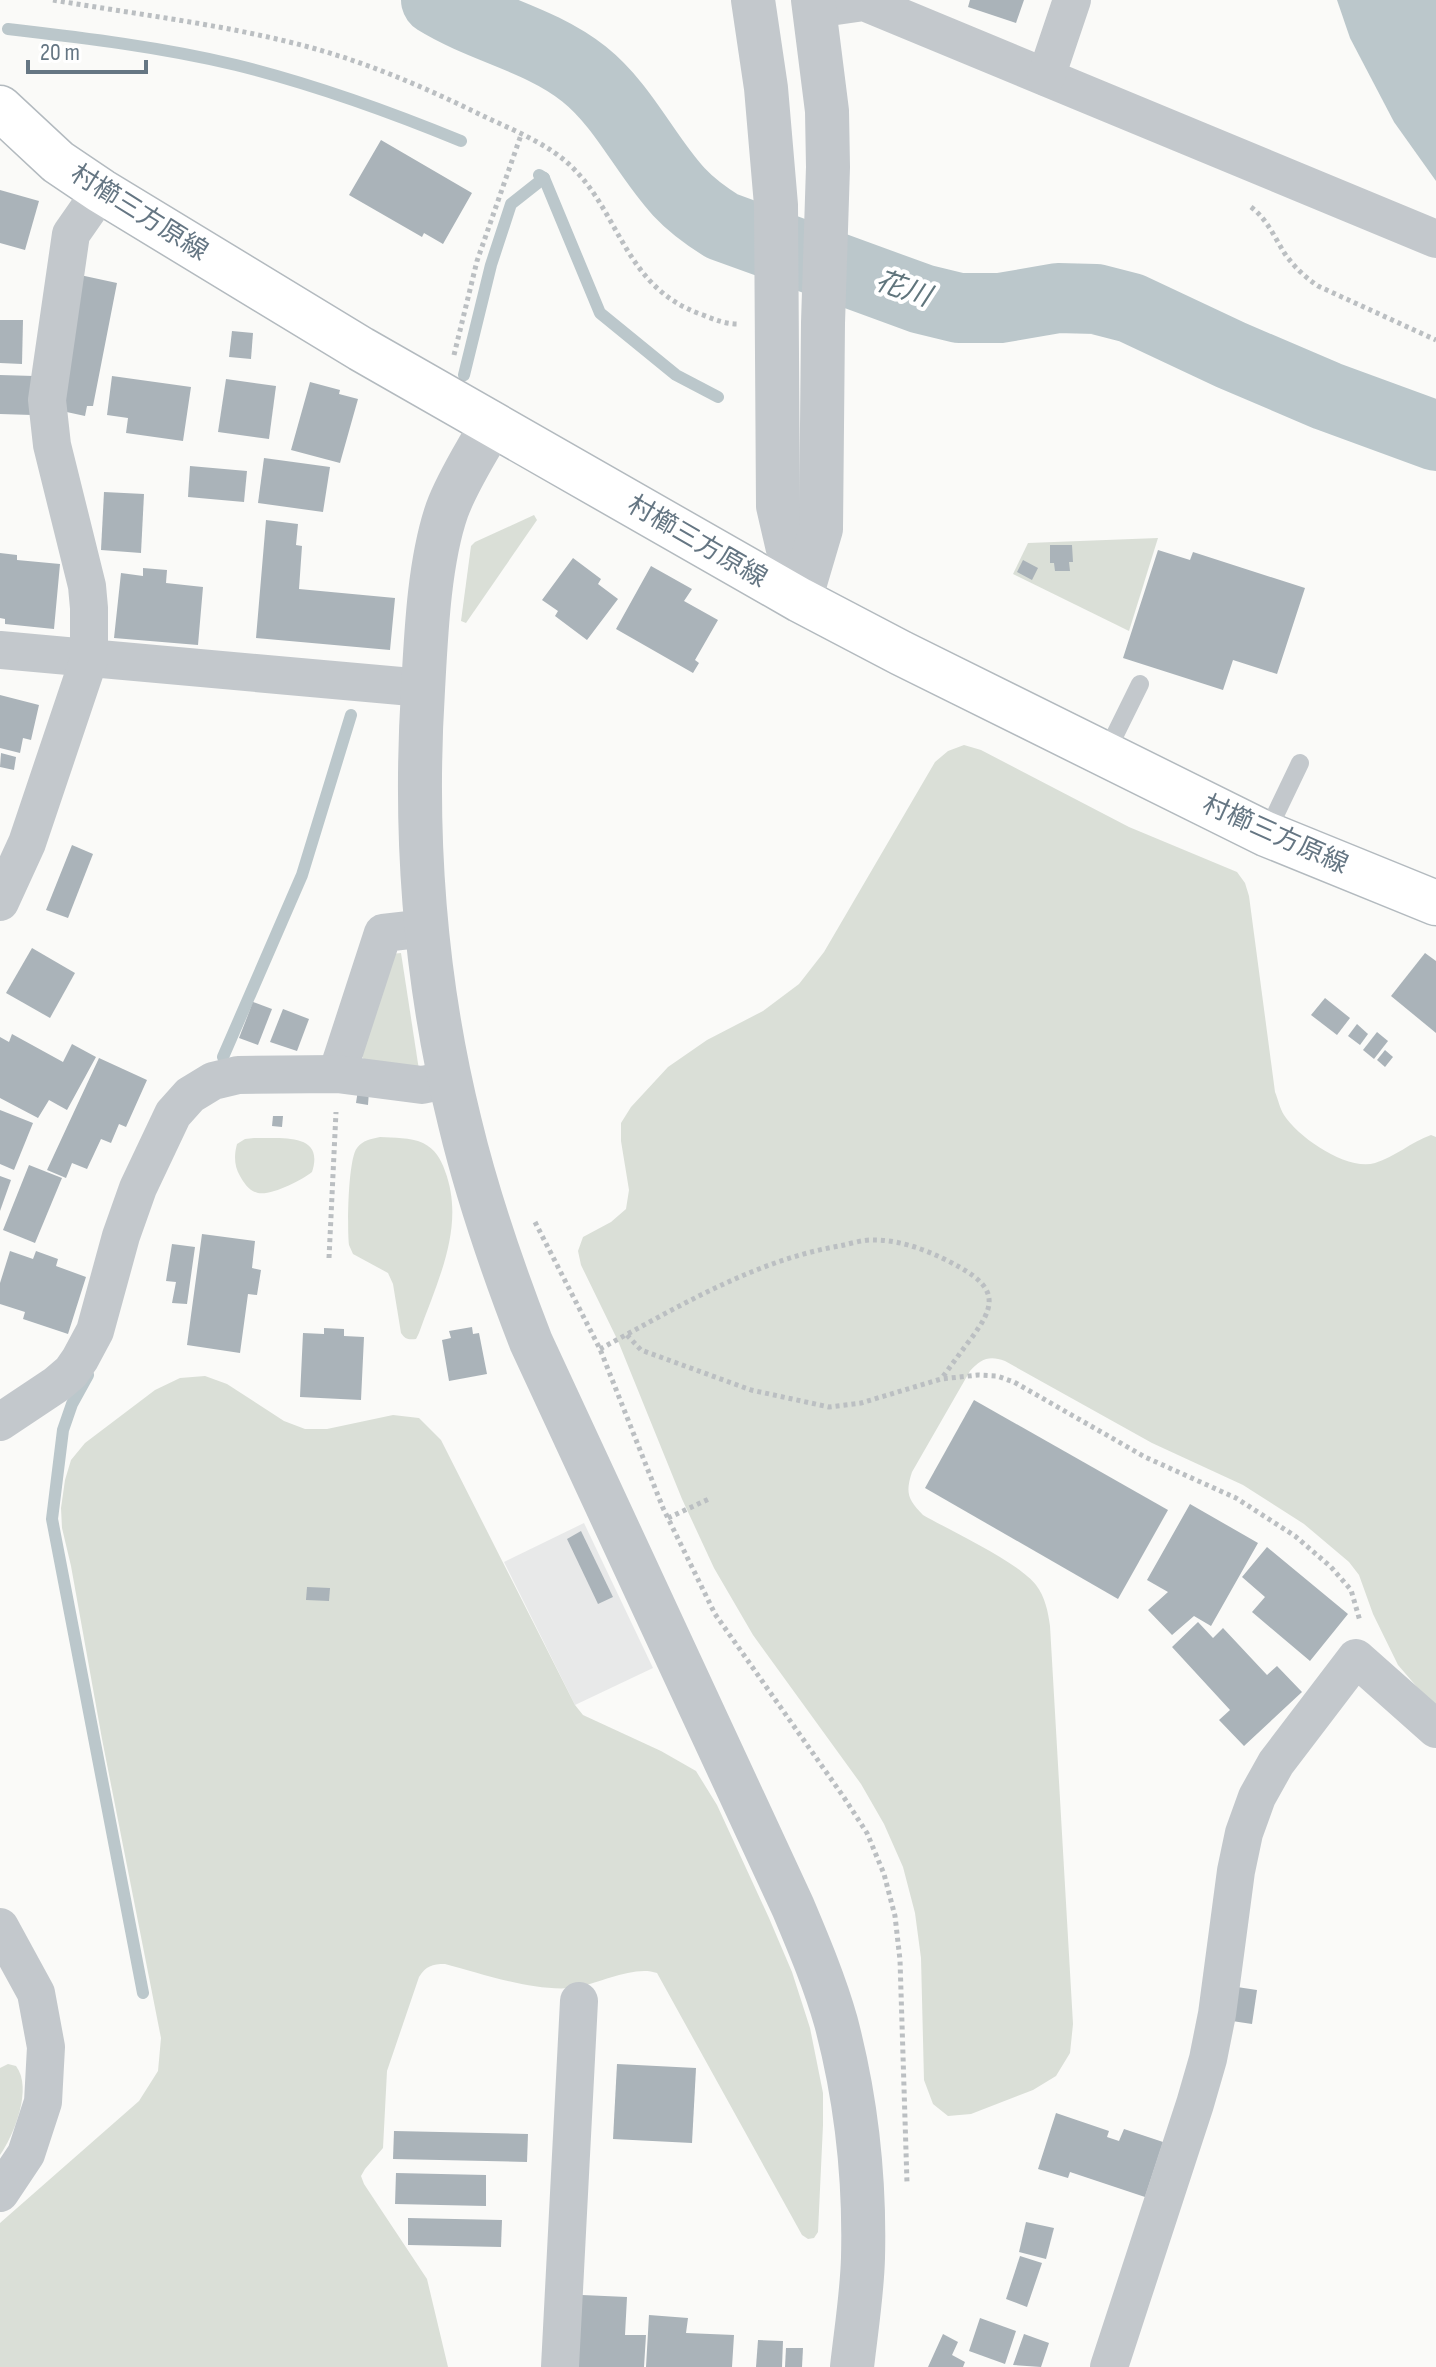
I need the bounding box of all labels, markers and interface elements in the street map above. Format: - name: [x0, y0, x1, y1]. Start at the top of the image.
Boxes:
- scale bar: [28, 24, 146, 74]
- text: 20 m: [40, 38, 80, 67]
- street label: 村櫛三方原線: [65, 159, 213, 267]
- water label: 花川: [871, 264, 938, 315]
- street label: 村櫛三方原線: [622, 490, 772, 594]
- street label: 村櫛三方原線: [1197, 789, 1353, 881]

